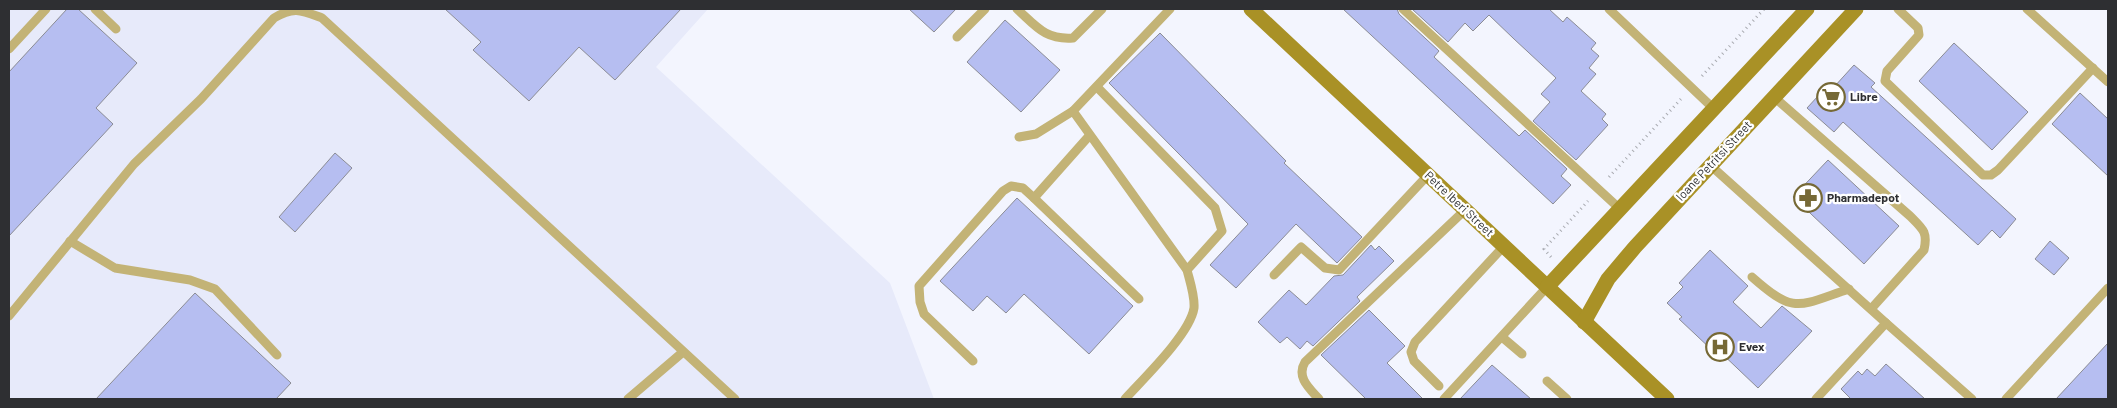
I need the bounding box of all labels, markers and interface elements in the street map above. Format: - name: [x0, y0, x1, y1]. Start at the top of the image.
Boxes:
- supermarket icon: Libre: [1816, 82, 1846, 112]
- place label: Libre: [1850, 89, 1878, 103]
- street label: Ioane Petritsi Street: [1673, 117, 1754, 203]
- street label: Petre Iberi Street: [1422, 168, 1497, 239]
- pharmacy icon: Pharmadepot: [1793, 183, 1823, 213]
- place label: Pharmadepot: [1827, 190, 1900, 204]
- hospital icon: Evex: [1705, 332, 1735, 362]
- place label: Evex: [1739, 339, 1765, 353]

